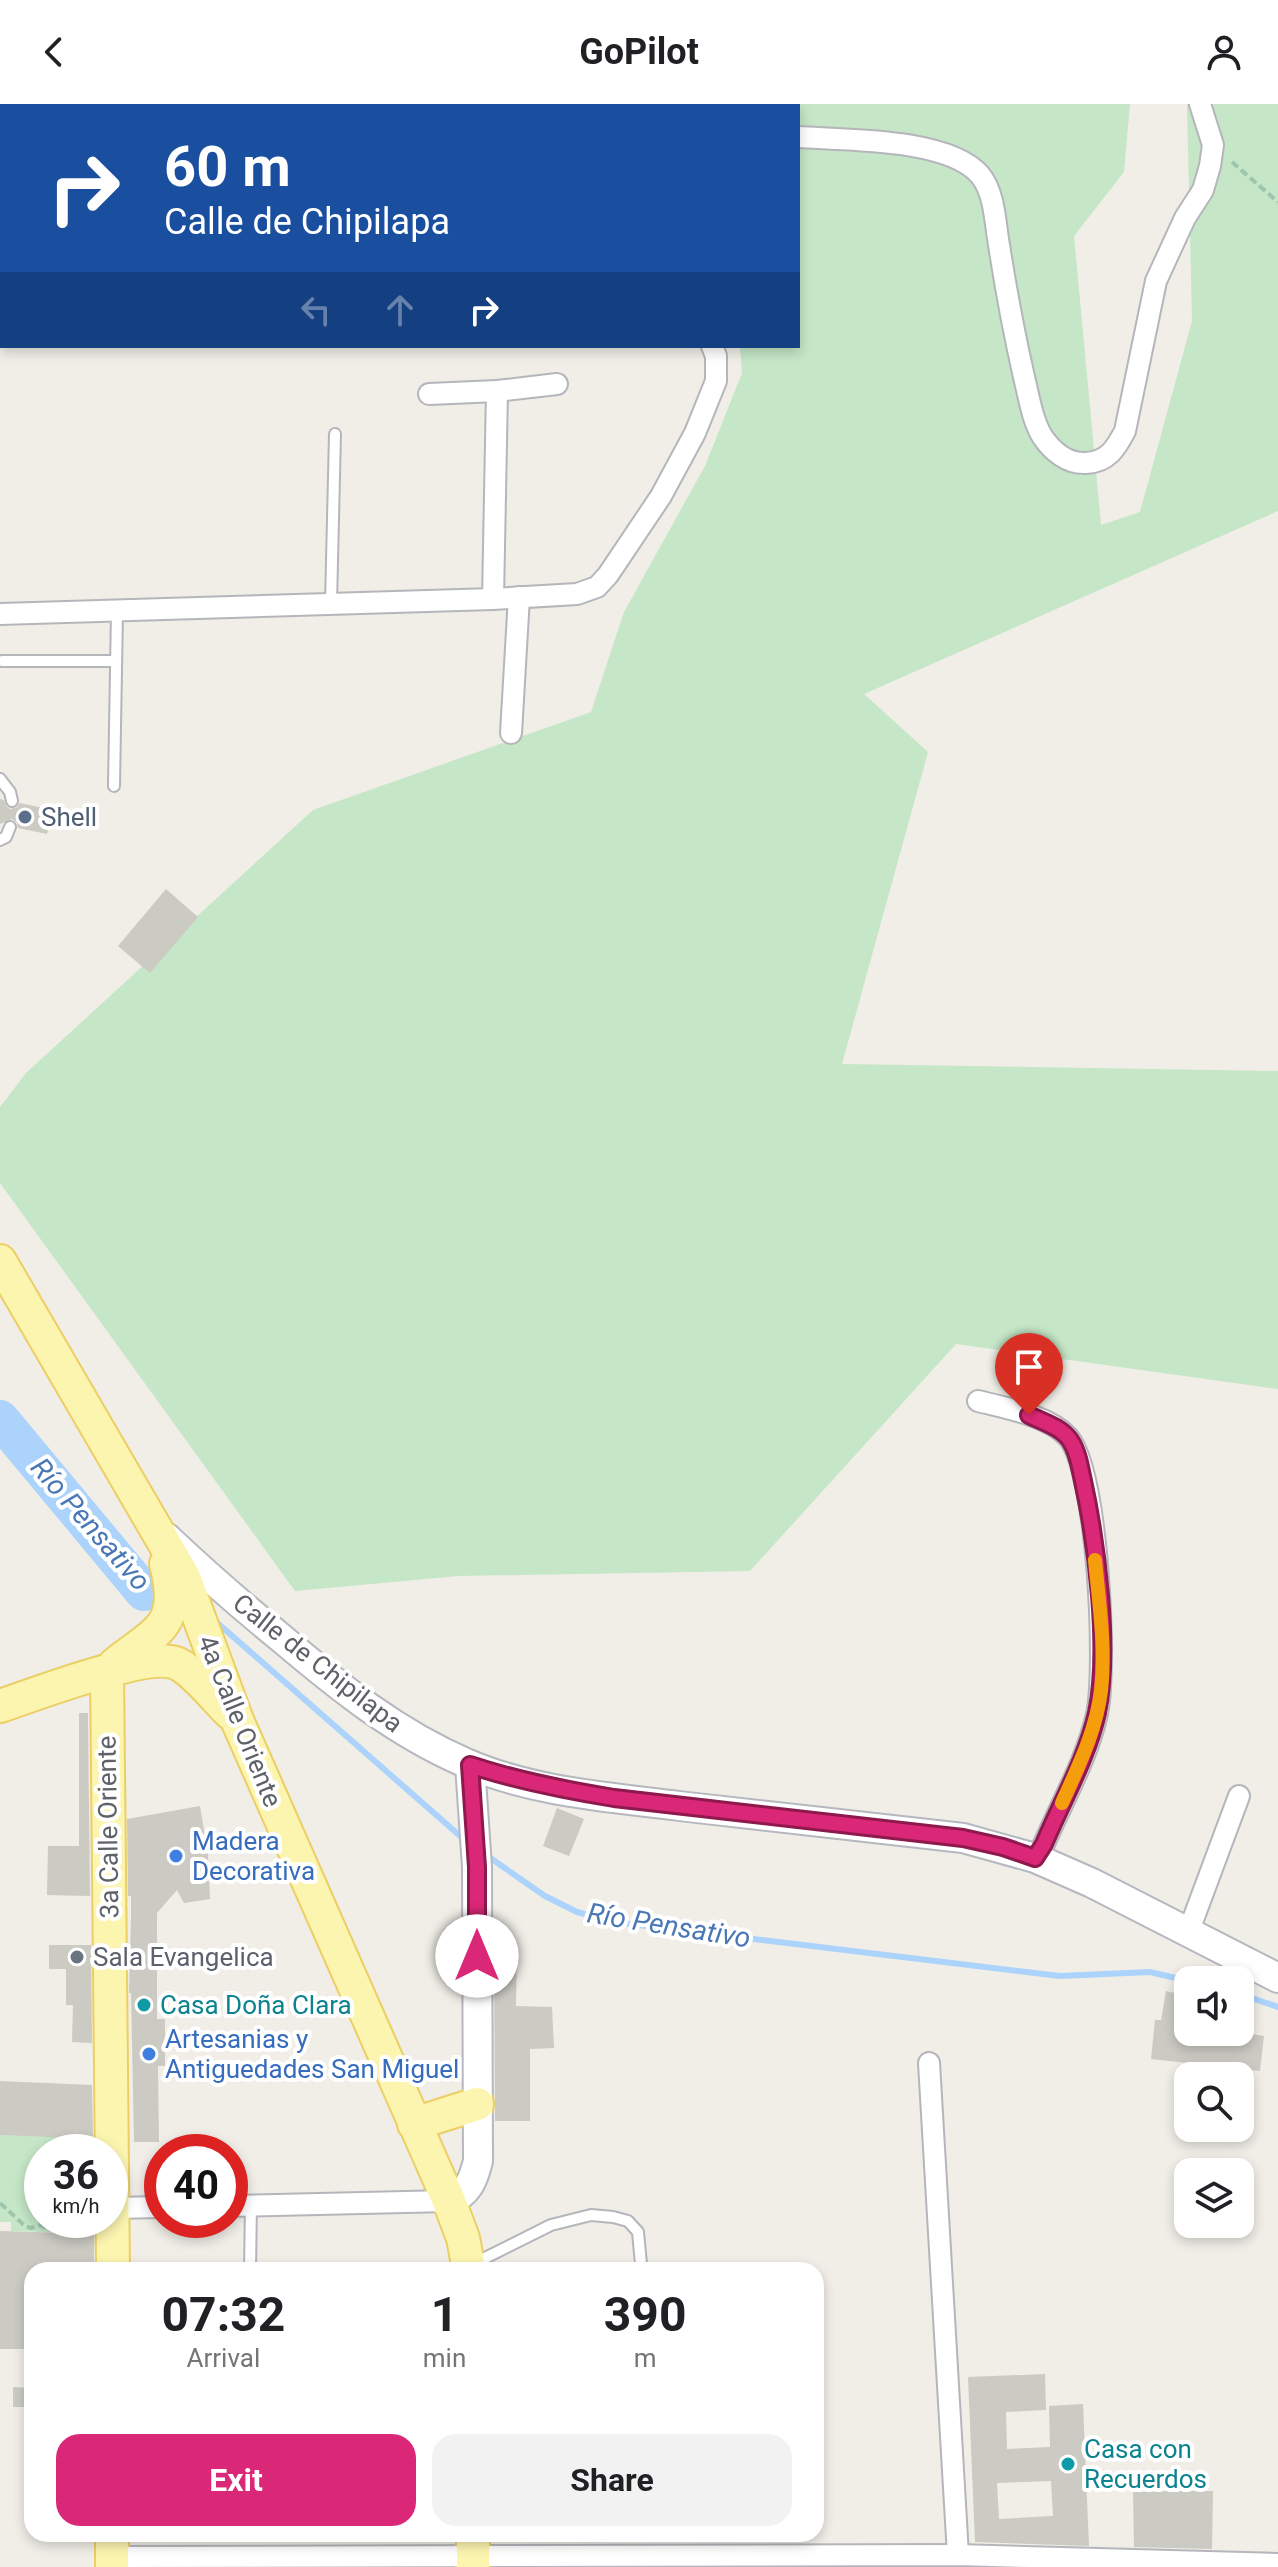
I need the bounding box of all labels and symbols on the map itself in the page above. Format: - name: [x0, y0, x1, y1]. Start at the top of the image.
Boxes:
- place label: Shell: [41, 802, 97, 832]
- marker: Shell: [16, 808, 34, 826]
- pin: [995, 1333, 1063, 1415]
- water label: Río Pensativo: [24, 1451, 157, 1597]
- street label: Calle de Chipilapa: [227, 1588, 409, 1738]
- street label: 4a Calle Oriente: [192, 1631, 288, 1811]
- street label: 3a Calle Oriente: [91, 1735, 125, 1919]
- place label: Madera Decorativa: [192, 1826, 315, 1886]
- marker: Madera Decorativa: [167, 1847, 185, 1865]
- water label: Río Pensativo: [585, 1896, 753, 1955]
- position arrow: [435, 1914, 519, 1998]
- place label: Sala Evangelica: [93, 1942, 274, 1972]
- marker: Sala Evangelica: [68, 1948, 86, 1966]
- place label: Casa Doña Clara: [160, 1990, 352, 2020]
- marker: Casa Doña Clara: [135, 1996, 153, 2014]
- place label: Artesanias y Antiguedades San Miguel: [165, 2024, 459, 2084]
- marker: Artesanias y Antiguedades San Miguel: [140, 2045, 158, 2063]
- speed limit sign: 40: [144, 2134, 248, 2238]
- place label: Casa con Recuerdos: [1084, 2434, 1207, 2494]
- marker: Casa con Recuerdos: [1059, 2455, 1077, 2473]

